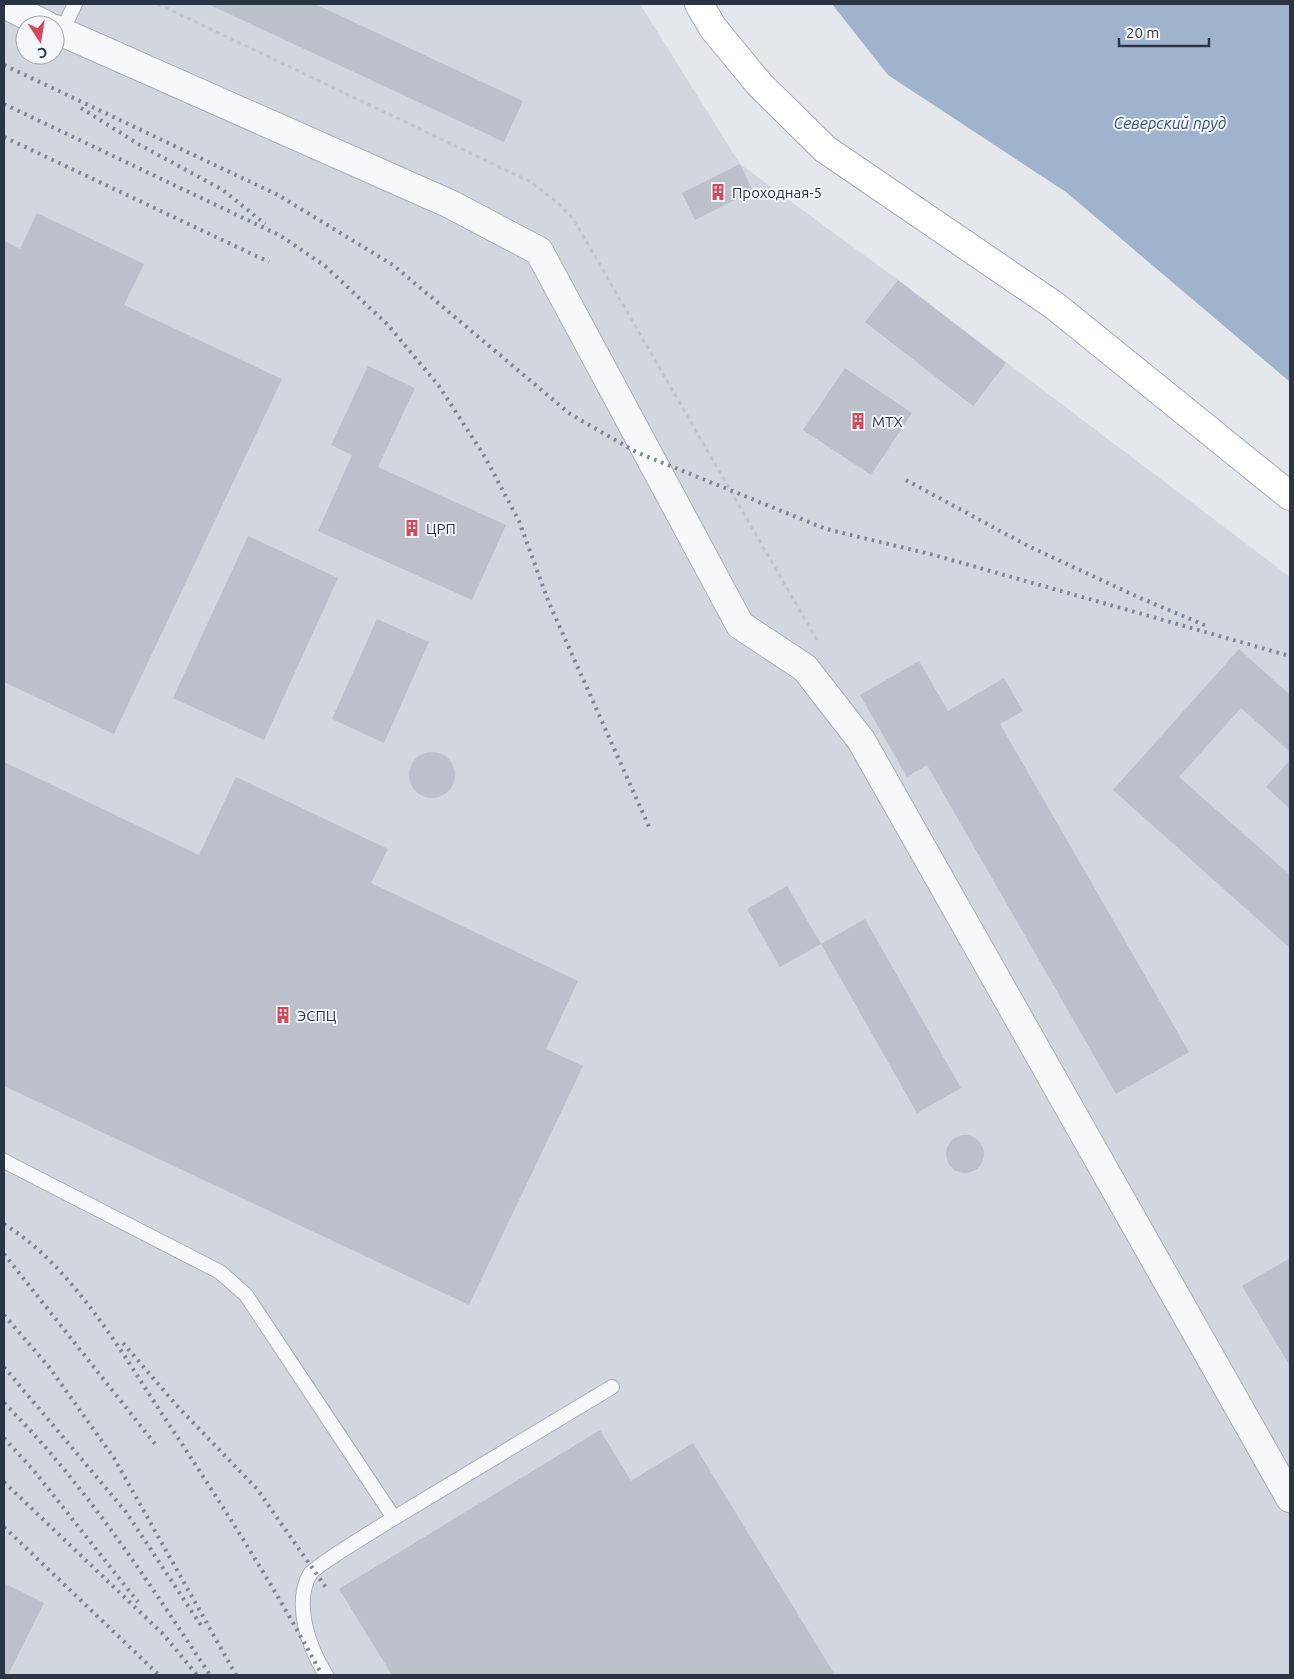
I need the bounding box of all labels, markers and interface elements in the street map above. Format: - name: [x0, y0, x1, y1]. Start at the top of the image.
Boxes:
- north arrow: [15, 15, 65, 65]
- scale bar: [1119, 15, 1209, 47]
- text: 20 m: [1126, 24, 1159, 41]
- text: С: [37, 44, 49, 61]
- water label: Северский пруд: [1114, 114, 1226, 132]
- building icon: Проходная-5: [708, 182, 728, 202]
- place label: Проходная-5: [732, 184, 822, 201]
- building icon: МТХ: [848, 411, 868, 431]
- place label: МТХ: [872, 413, 903, 430]
- building icon: ЦРП: [402, 518, 422, 538]
- place label: ЦРП: [426, 520, 456, 537]
- building icon: ЭСПЦ: [273, 1005, 293, 1025]
- place label: ЭСПЦ: [297, 1007, 337, 1024]

